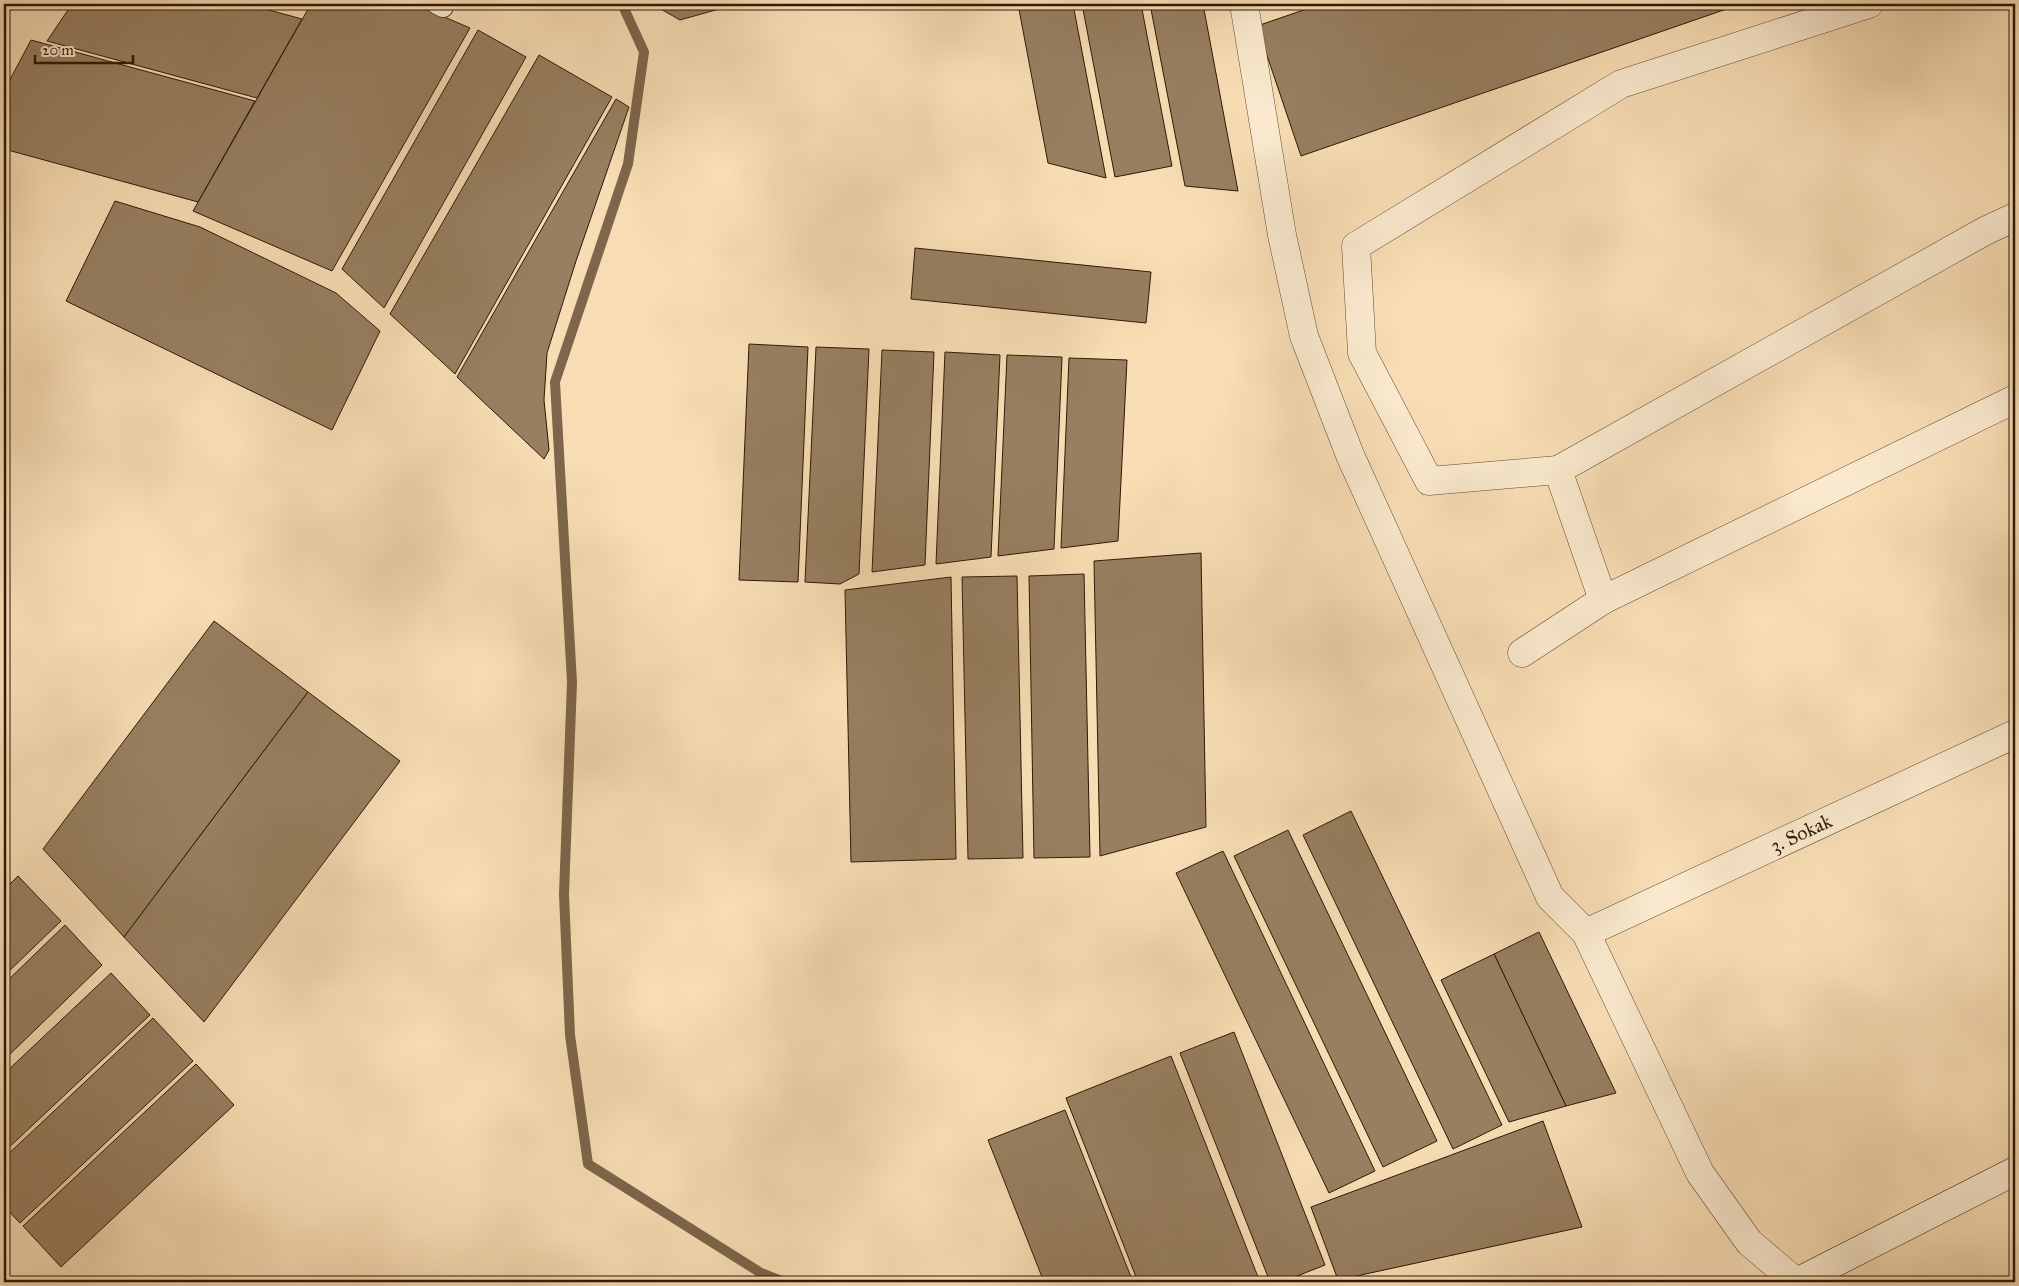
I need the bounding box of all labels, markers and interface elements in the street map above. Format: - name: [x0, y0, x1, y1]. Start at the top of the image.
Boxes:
- scale bar: [35, 32, 132, 64]
- text: 20 m: [42, 41, 74, 59]
- street label: 3. Sokak: [1766, 808, 1836, 858]

